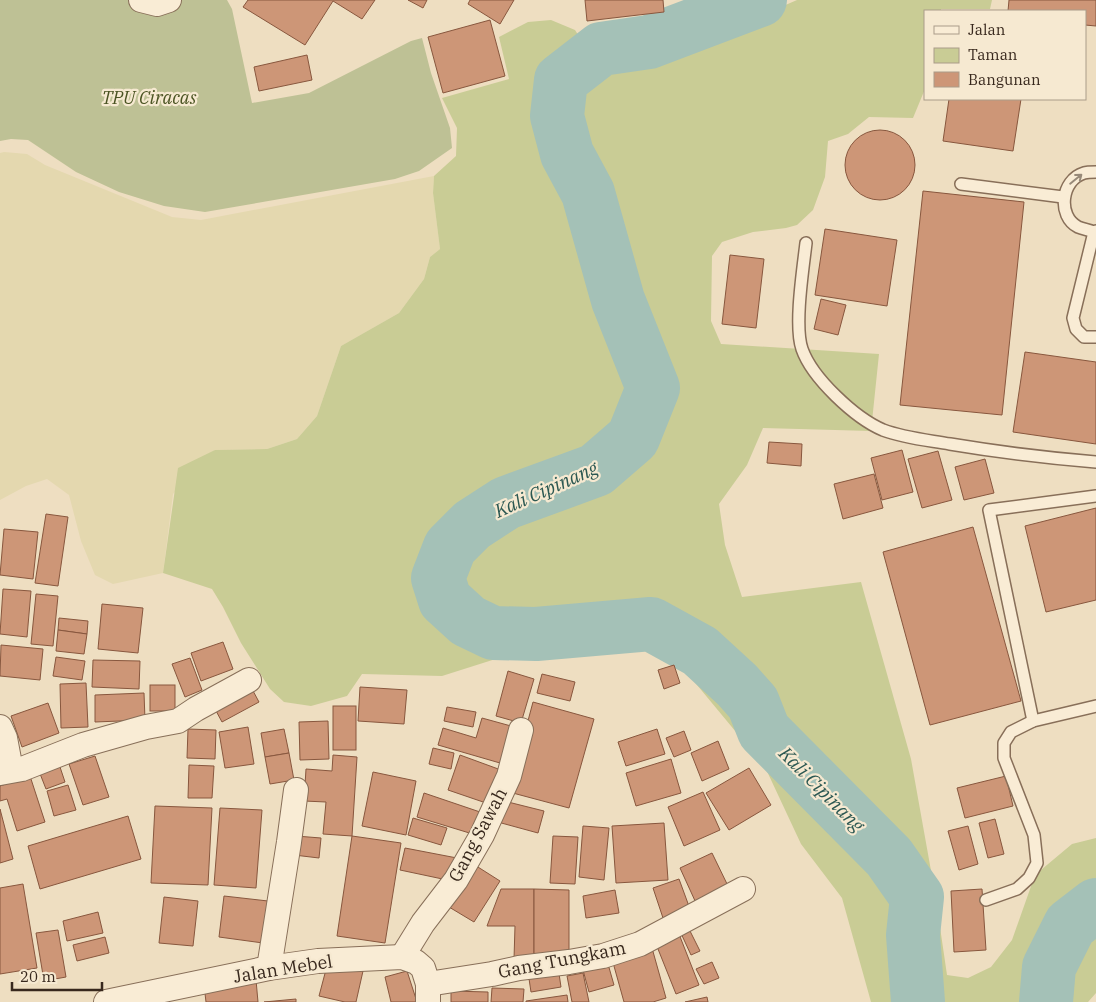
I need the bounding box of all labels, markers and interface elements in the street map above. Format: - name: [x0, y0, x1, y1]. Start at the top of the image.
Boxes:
- legend: [924, 10, 1086, 100]
- text: Jalan: [968, 20, 1006, 39]
- text: Taman: [968, 45, 1018, 64]
- text: Bangunan: [968, 70, 1041, 89]
- park label: TPU Ciracas: [102, 86, 197, 109]
- one-way arrow: [1069, 173, 1082, 184]
- water label: Kali Cipinang: [490, 455, 602, 523]
- water label: Kali Cipinang: [774, 741, 870, 837]
- street label: Gang Sawah: [443, 784, 512, 886]
- street label: Gang Tungkam: [496, 936, 628, 983]
- street label: Jalan Mebel: [232, 949, 334, 988]
- scale bar: [12, 960, 102, 992]
- text: 20 m: [20, 967, 56, 986]

